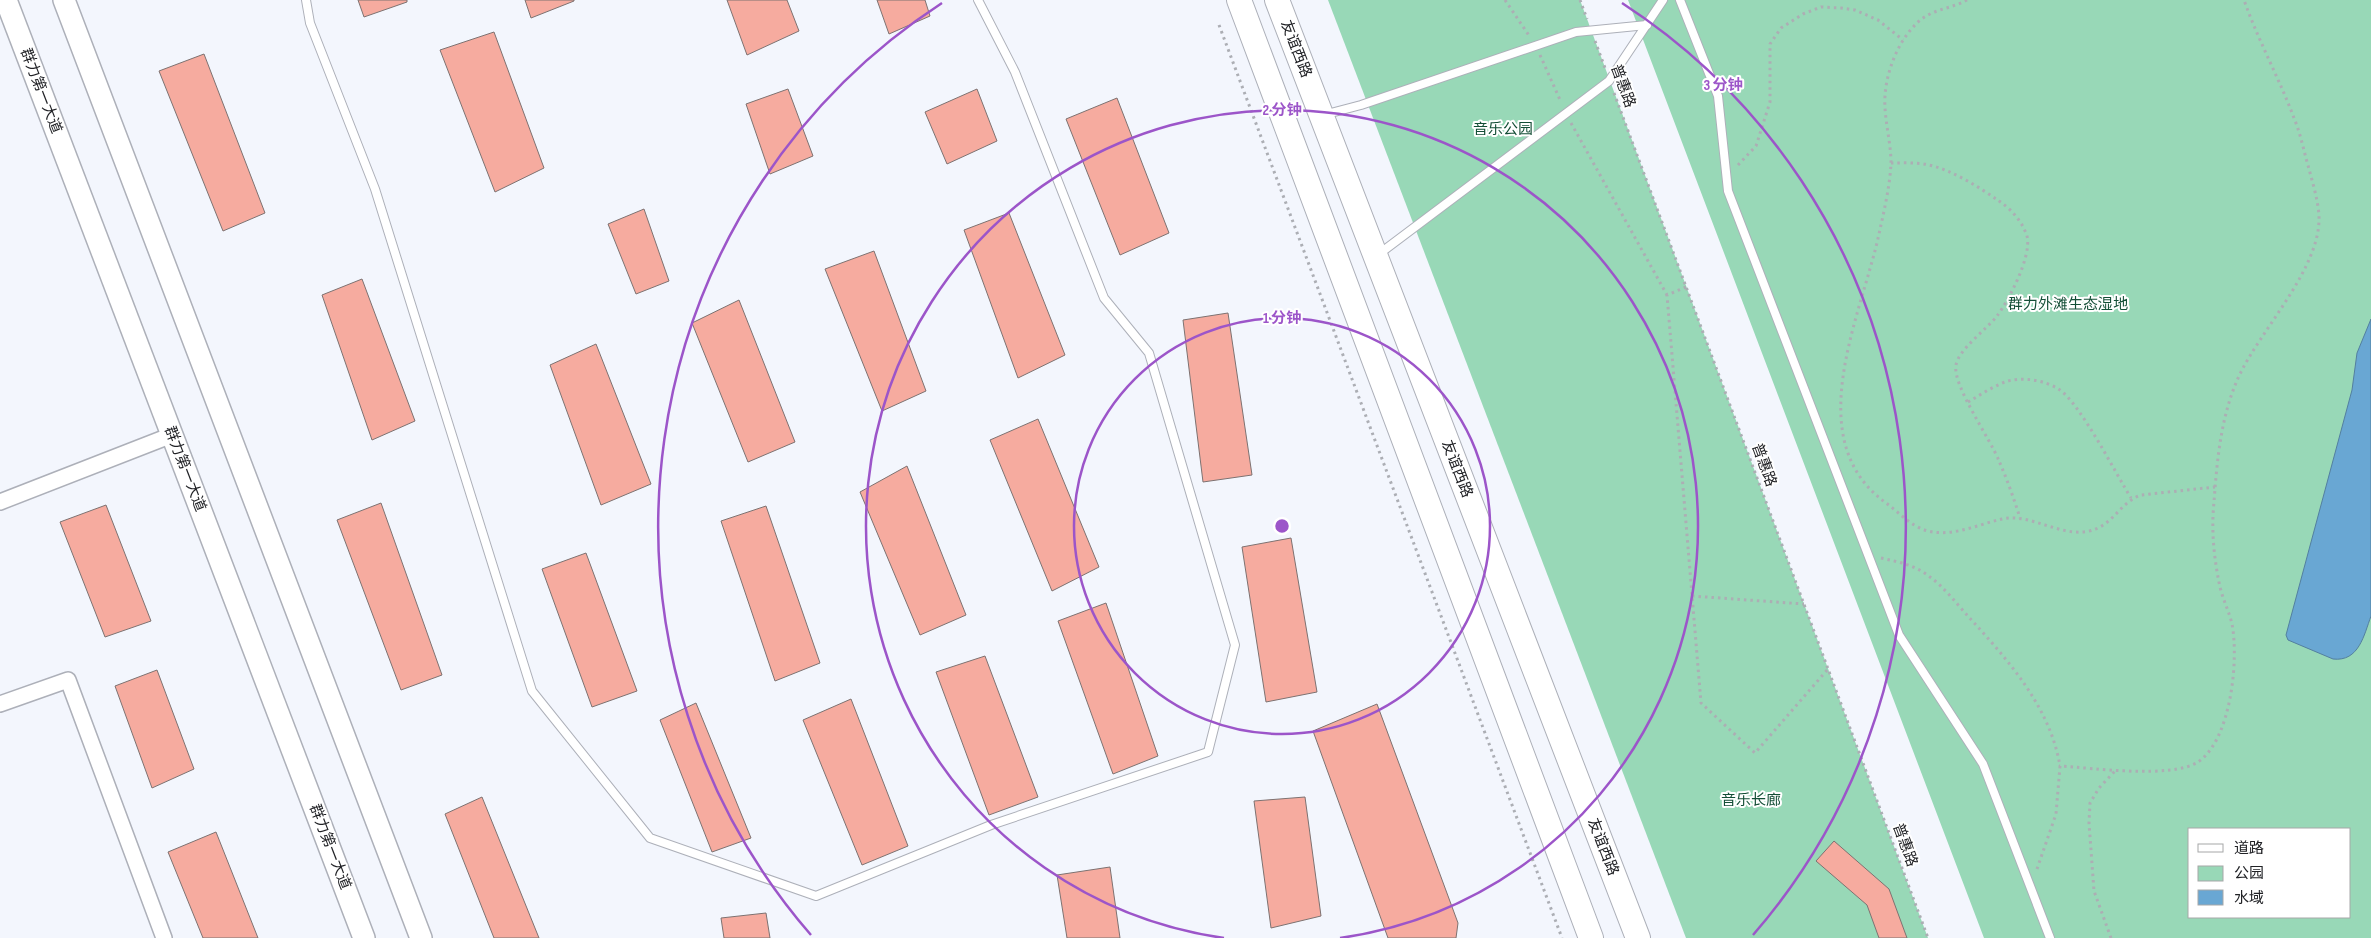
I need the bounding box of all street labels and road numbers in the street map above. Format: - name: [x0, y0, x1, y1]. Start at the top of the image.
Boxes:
- street label: 友谊西路: [1276, 18, 1316, 80]
- street label: 群力第一大道: [16, 46, 66, 136]
- street label: 普惠路: [1606, 62, 1640, 110]
- street label: 群力第一大道: [160, 424, 210, 514]
- street label: 友谊西路: [1437, 438, 1477, 500]
- street label: 普惠路: [1747, 441, 1781, 489]
- street label: 群力第一大道: [305, 802, 355, 892]
- street label: 友谊西路: [1583, 816, 1623, 878]
- street label: 普惠路: [1888, 821, 1922, 869]

